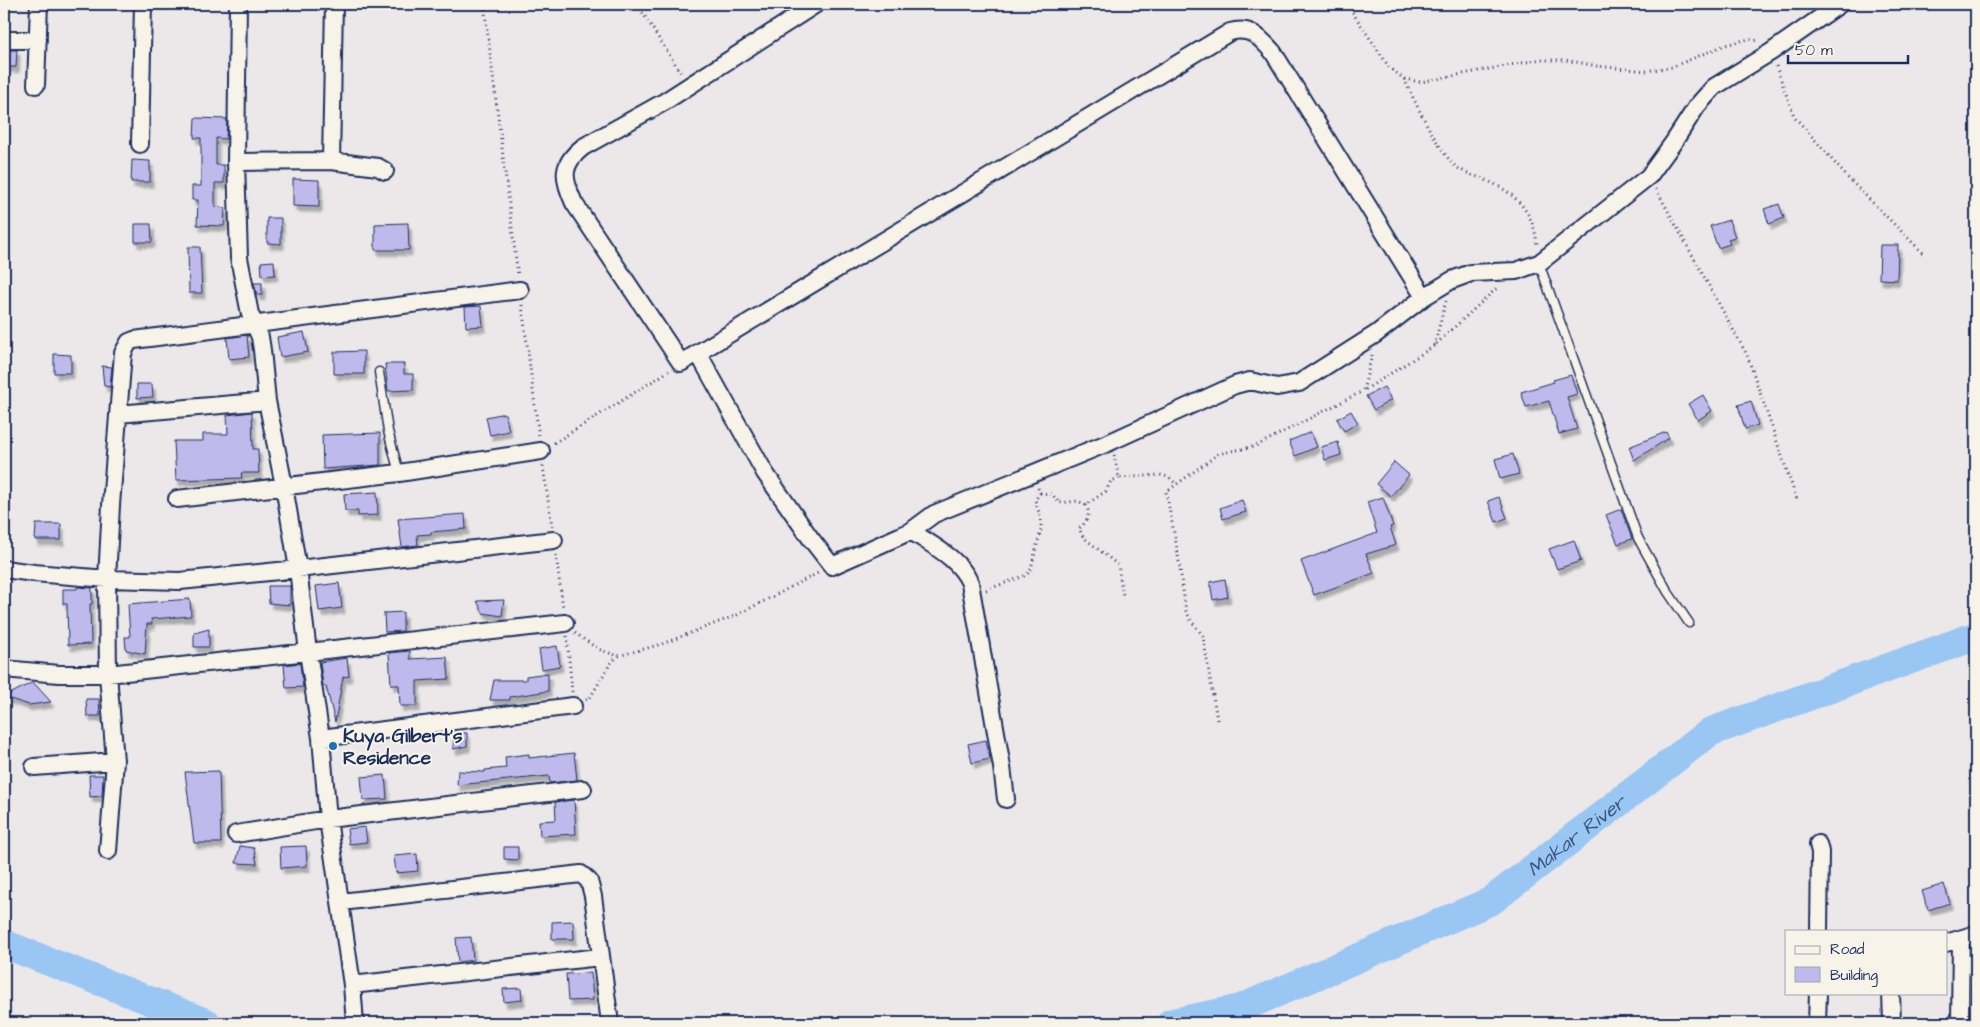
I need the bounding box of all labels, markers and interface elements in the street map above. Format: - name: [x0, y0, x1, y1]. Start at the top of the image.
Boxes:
- scale bar: [1788, 32, 1908, 64]
- text: 50 m: [1795, 40, 1833, 61]
- place label: Kuya Gilbert’s Residence: [343, 723, 463, 772]
- marker: Kuya Gilbert’s Residence: [327, 740, 339, 752]
- water label: Makar River: [1521, 788, 1633, 883]
- legend: [1785, 930, 1948, 994]
- text: Road: [1830, 939, 1865, 960]
- text: Building: [1830, 965, 1878, 987]

